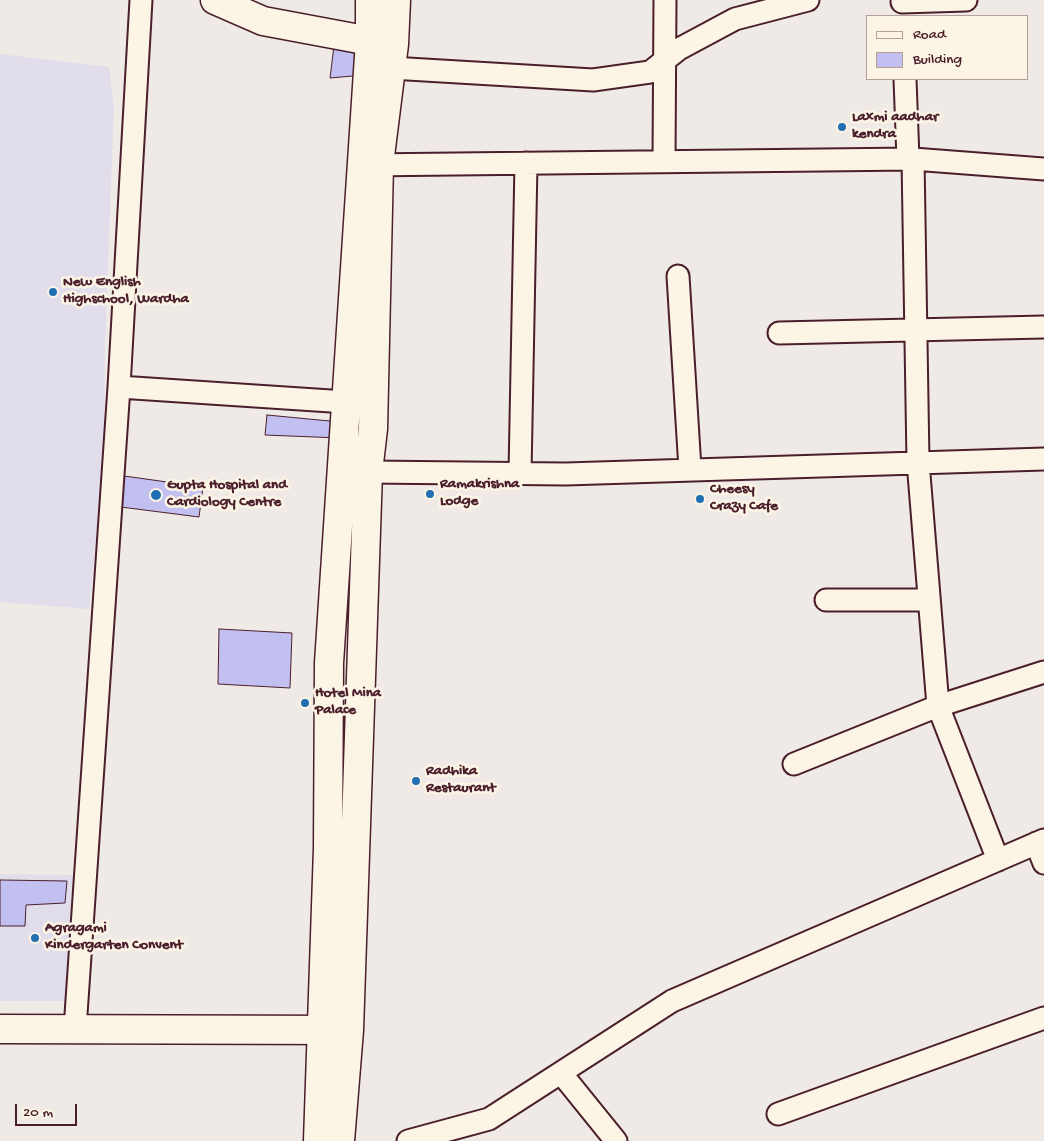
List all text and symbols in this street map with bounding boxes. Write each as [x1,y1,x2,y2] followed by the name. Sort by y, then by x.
[866,15,1029,80] legend
[913,26,946,44] text: Road
[913,51,962,69] text: Building
[852,109,938,144] place label: Laxmi aadhar kendra
[836,121,848,133] marker: Laxmi aadhar kendra
[63,274,189,309] place label: New English Highschool, Wardha
[47,286,59,298] marker: New English Highschool, Wardha
[440,476,519,511] place label: Ramakrishna Lodge
[167,477,287,512] place label: Gupta Hospital and Cardiology Centre
[710,481,778,516] place label: Cheesy Crazy Cafe
[149,488,163,502] marker: Gupta Hospital and Cardiology Centre
[424,488,436,500] marker: Ramakrishna Lodge
[694,493,706,505] marker: Cheesy Crazy Cafe
[315,685,381,720] place label: Hotel Mina Palace
[299,697,311,709] marker: Hotel Mina Palace
[426,763,495,798] place label: Radhika Restaurant
[410,775,422,787] marker: Radhika Restaurant
[45,920,183,955] place label: Agragami Kindergarten Convent
[29,932,41,944] marker: Agragami Kindergarten Convent
[18,1094,80,1126] scale bar
[23,1104,53,1122] text: 20 m

